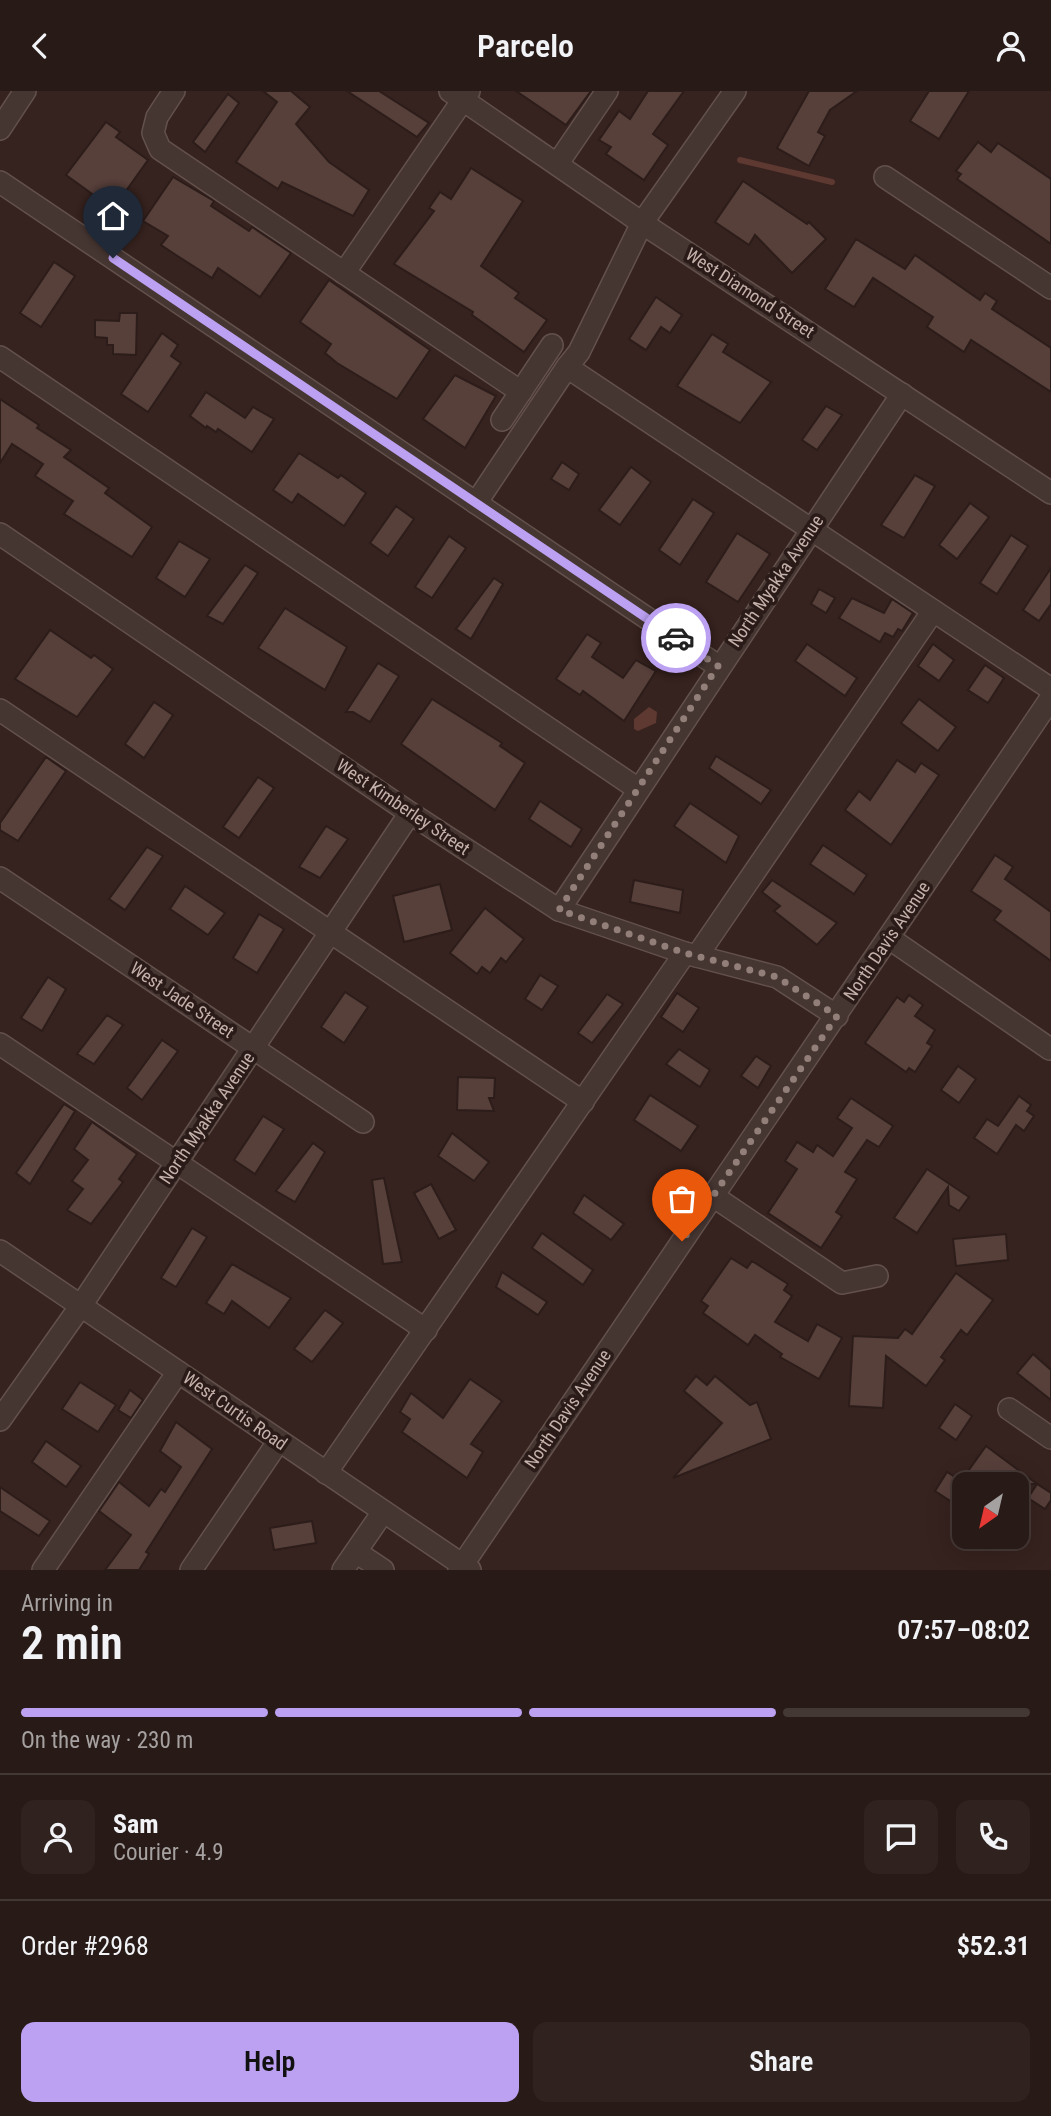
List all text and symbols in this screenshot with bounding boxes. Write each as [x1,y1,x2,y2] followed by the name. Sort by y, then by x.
[21,27,59,65] icon: back
[477,27,574,65] text: Parcelo
[992,27,1030,65] icon: person
[83,186,143,258] pin
[94,197,132,235] icon: home
[682,243,819,342] street label: West Diamond Street
[724,511,828,651] street label: North Myakka Avenue
[641,603,711,673] courier
[657,619,695,657] icon: car
[333,754,474,859] street label: West Kimberley Street
[839,877,934,1004] street label: North Davis Avenue
[126,957,238,1042] street label: West Jade Street
[155,1048,259,1188] street label: North Myakka Avenue
[652,1169,712,1241] pin
[663,1180,701,1218] icon: bag
[520,1345,615,1472] street label: North Davis Avenue
[179,1367,291,1454] street label: West Curtis Road
[952,1472,1029,1549] north arrow
[952,1472,1029,1549] map controls
[21,1590,113,1617] text: Arriving in
[897,1615,1030,1645] text: 07:57–08:02
[21,1616,123,1670] text: 2 min
[21,1727,193,1754] text: On the way · 230 m
[21,1800,95,1874] button: person
[864,1800,938,1874] button: chat
[956,1800,1030,1874] button: phone
[113,1809,159,1839] text: Sam
[113,1839,224,1866] text: Courier · 4.9
[21,1931,149,1961] text: Order #2968
[957,1931,1030,1961] text: $52.31
[21,2022,519,2102] button: Help
[533,2022,1030,2102] button: Share

